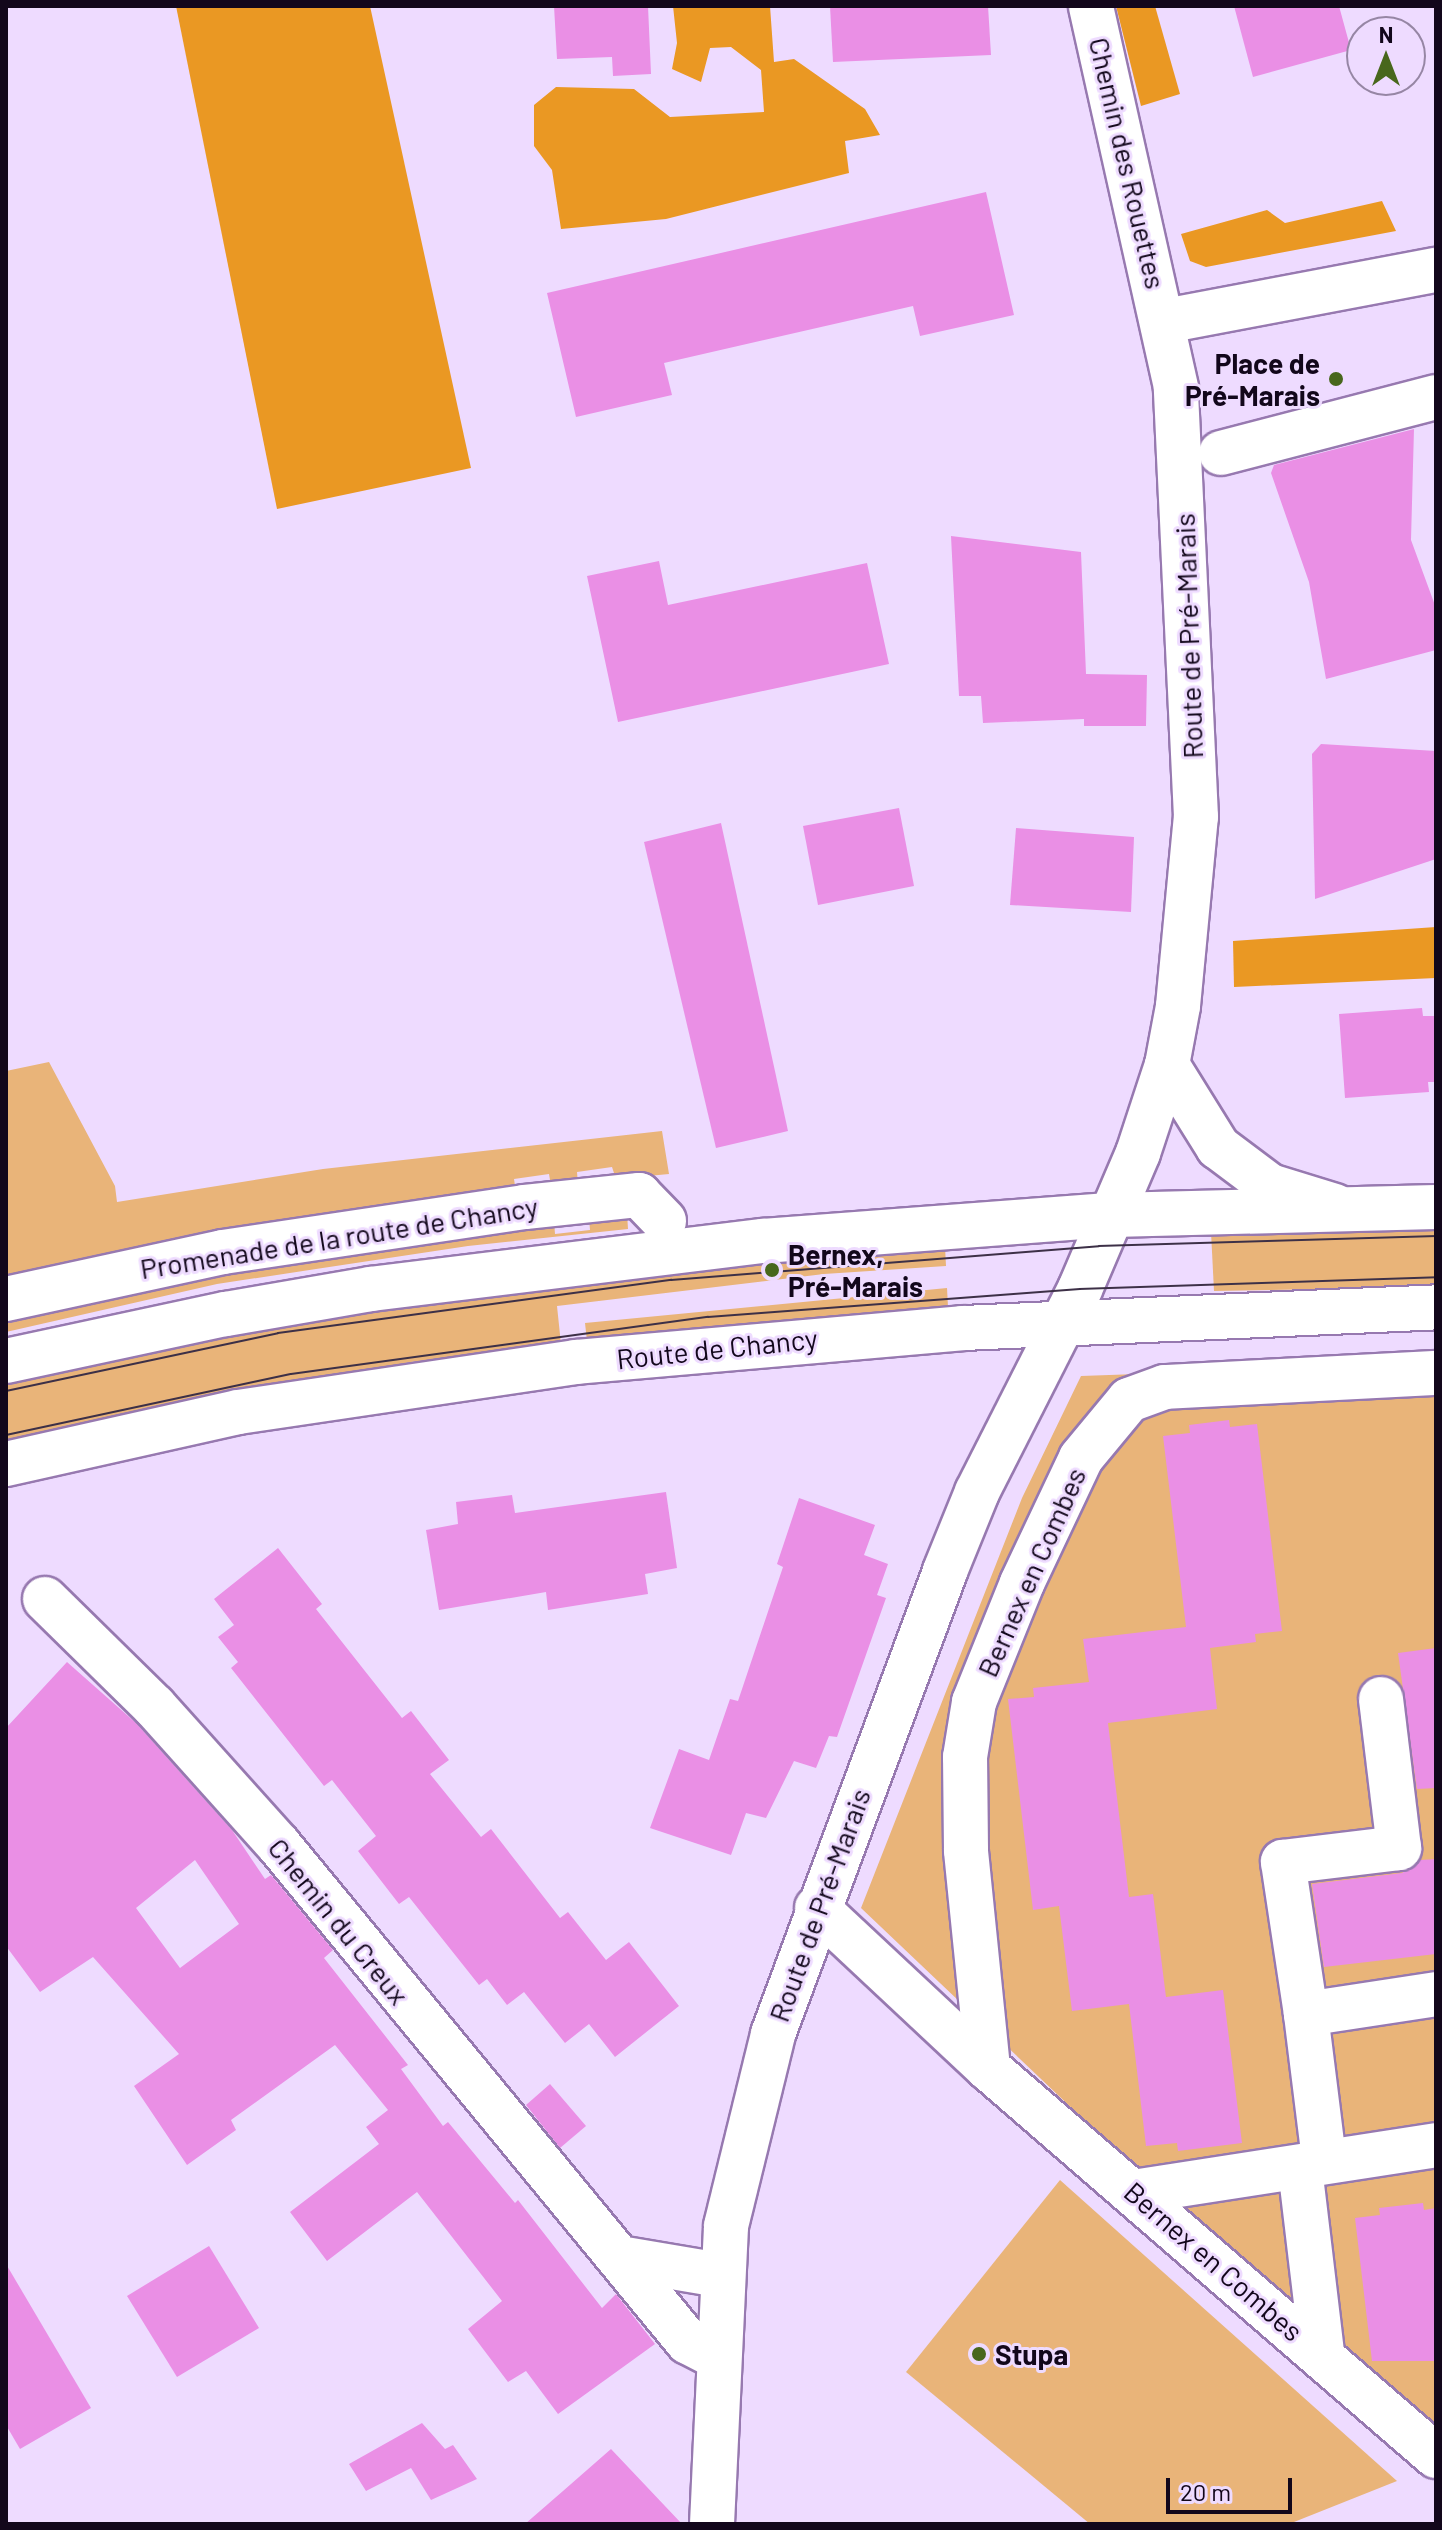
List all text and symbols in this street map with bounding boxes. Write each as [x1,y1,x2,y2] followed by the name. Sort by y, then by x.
[1346,16,1426,96] north arrow
[1379,21,1393,47] text: N
[1083,34,1173,292] street label: Chemin des Rouettes
[1185,346,1320,412] place label: Place de Pré-Marais
[1327,370,1345,388] marker: Place de Pré-Marais
[1167,513,1209,759] street label: Route de Pré-Marais
[138,1189,540,1285] street label: Promenade de la route de Chancy
[788,1237,923,1303] place label: Bernex, Pré-Marais
[763,1261,781,1279] marker: Bernex, Pré-Marais
[615,1321,819,1375] street label: Route de Chancy
[970,1462,1092,1682] street label: Bernex en Combes
[761,1784,877,2026] street label: Route de Pré-Marais
[262,1831,416,2011] street label: Chemin du Creux
[1118,2174,1310,2348] street label: Bernex en Combes
[995,2337,1068,2371] place label: Stupa
[970,2345,988,2363] marker: Stupa
[1170,2462,1296,2512] scale bar
[1180,2477,1231,2506] text: 20 m

